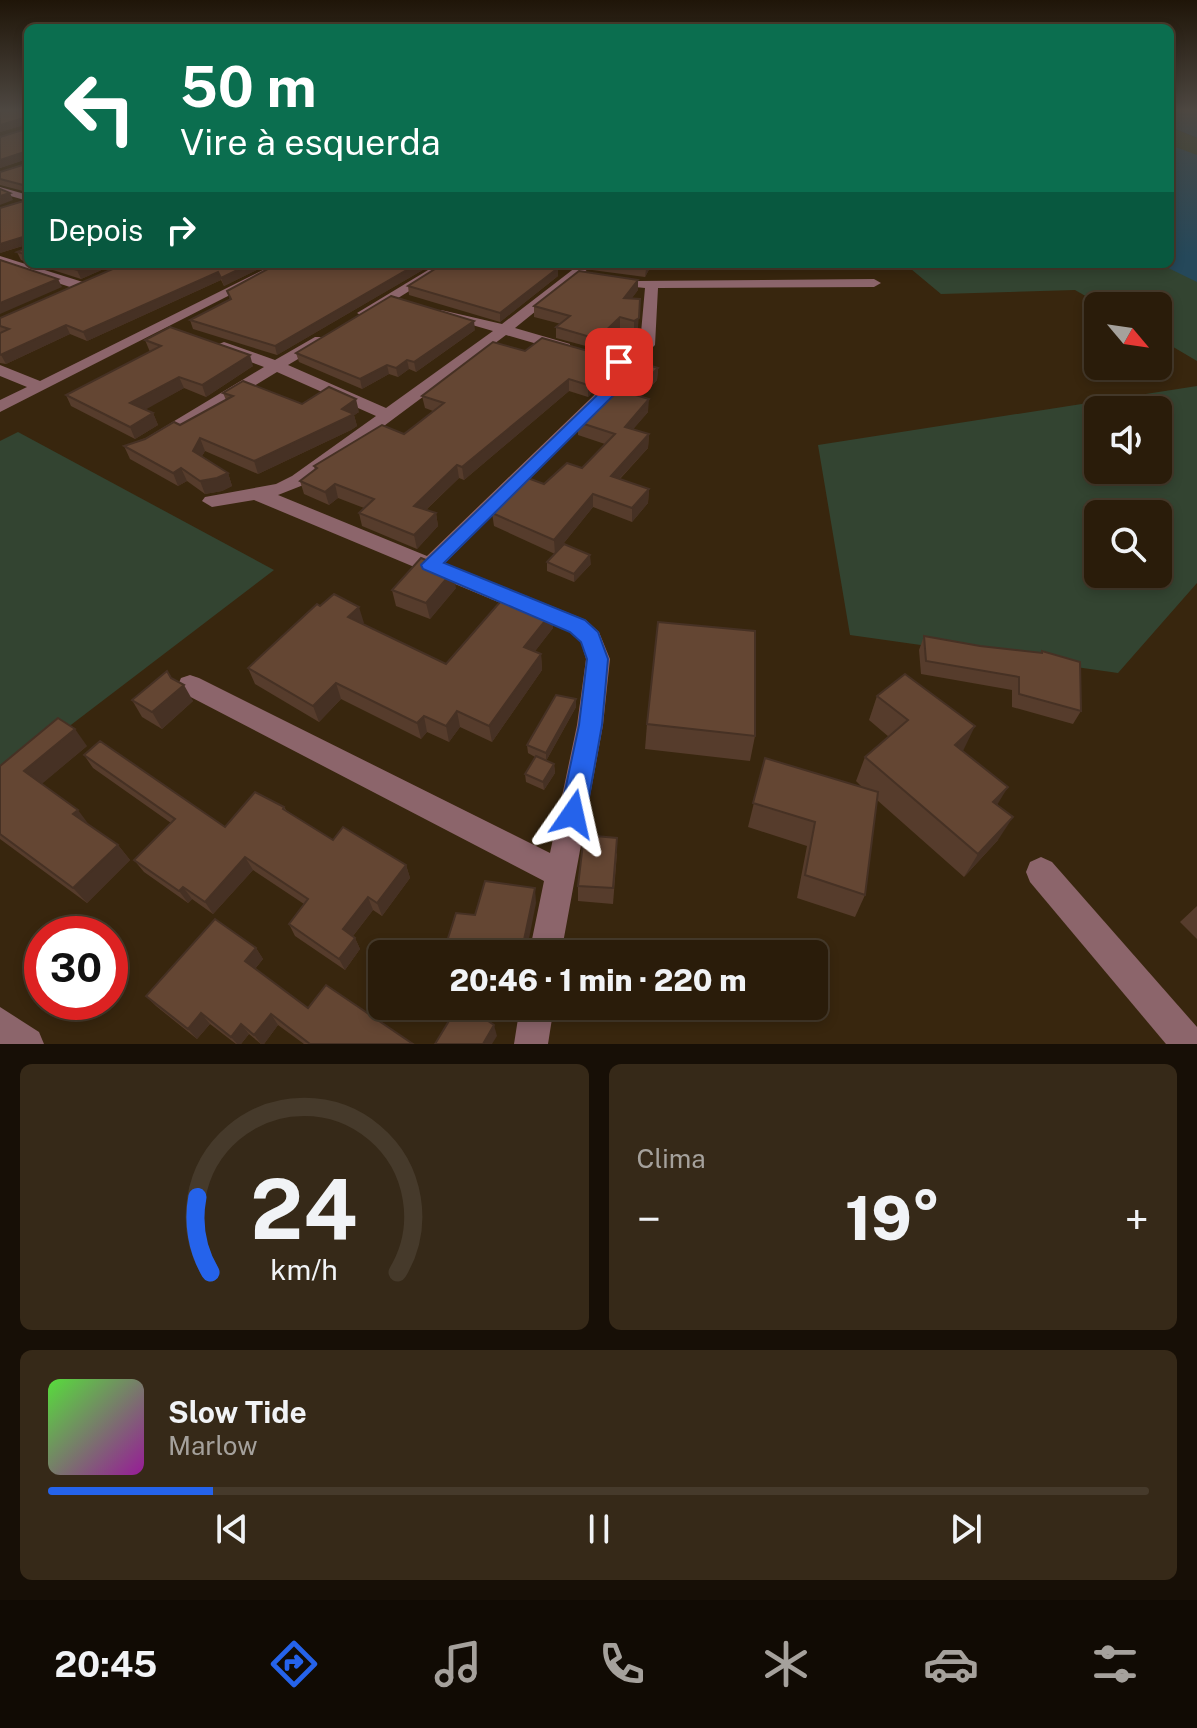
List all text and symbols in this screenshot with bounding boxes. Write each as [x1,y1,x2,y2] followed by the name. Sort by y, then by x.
[180,54,317,120] text: 50 m
[48,56,152,160] icon: left
[180,121,441,163] text: Vire à esquerda
[159,208,203,252] icon: right
[48,212,143,248] text: Depois
[1084,292,1172,380] north arrow
[1084,292,1172,588] map controls
[585,328,653,396] pin
[597,340,641,384] icon: arrive
[1084,396,1172,484] button: sound
[1084,500,1172,588] button: search
[531,772,615,856] position arrow
[24,916,128,1020] speed limit sign: 30
[450,962,746,998] text: 20:46 · 1 min · 220 m
[637,1143,706,1174] text: Clima
[251,1160,358,1258] text: 24
[845,1183,941,1254] text: 19°
[637,1193,661,1245] text: −
[1125,1193,1149,1245] text: +
[271,1253,338,1286] text: km/h
[168,1394,307,1430] text: Slow Tide
[168,1430,258,1461] text: Marlow
[210,1507,254,1551] icon: previous
[577,1507,621,1551] icon: pause
[944,1507,988,1551] icon: next
[266,1636,322,1692] icon: directions
[430,1636,486,1692] icon: music
[594,1636,650,1692] icon: phone
[758,1636,814,1692] icon: climate
[923,1636,979,1692] icon: car
[1087,1636,1143,1692] icon: filters
[54,1643,157,1685] text: 20:45

